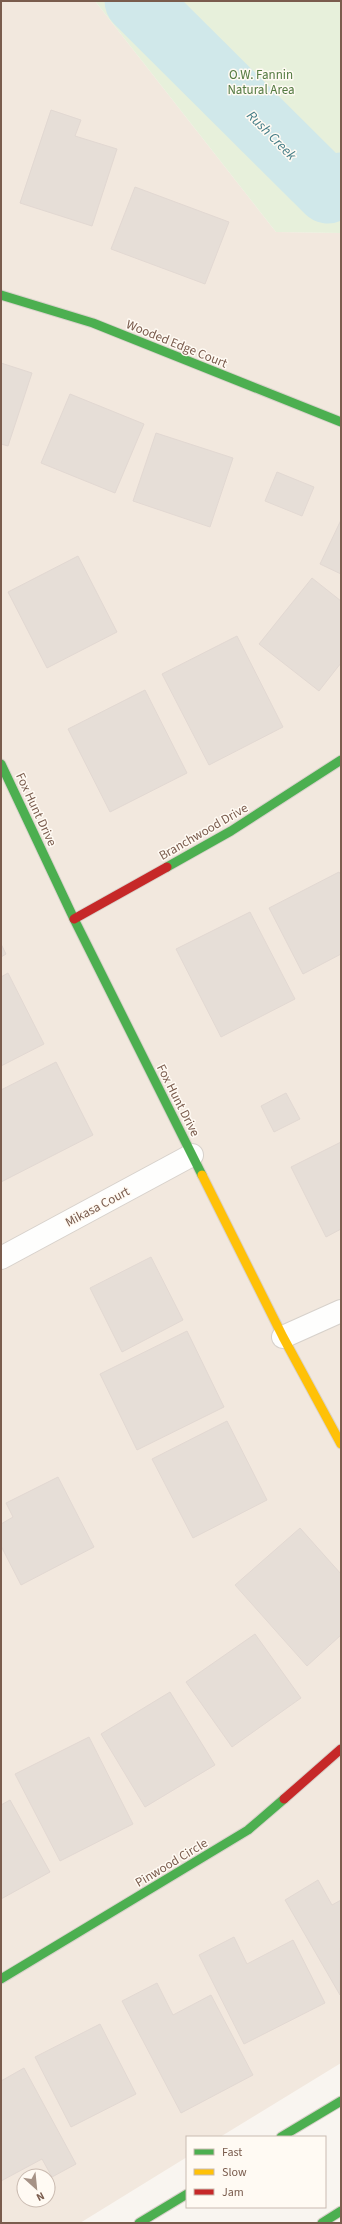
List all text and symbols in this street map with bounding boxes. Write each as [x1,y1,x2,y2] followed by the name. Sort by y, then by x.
[227,66,295,99] park label: O.W. Fannin Natural Area
[242,106,301,165] water label: Rush Creek
[123,315,230,373] street label: Wooded Edge Court
[11,770,61,849] street label: Fox Hunt Drive
[156,799,251,865] street label: Branchwood Drive
[152,1061,204,1140] street label: Fox Hunt Drive
[62,1182,133,1231] street label: Mikasa Court
[132,1834,211,1892] street label: Pinwood Circle
[186,2136,326,2208] legend
[222,2144,242,2161] text: Fast
[222,2164,247,2181] text: Slow
[16,2168,56,2208] north arrow
[222,2184,244,2201] text: Jam
[34,2188,47,2205] text: N

